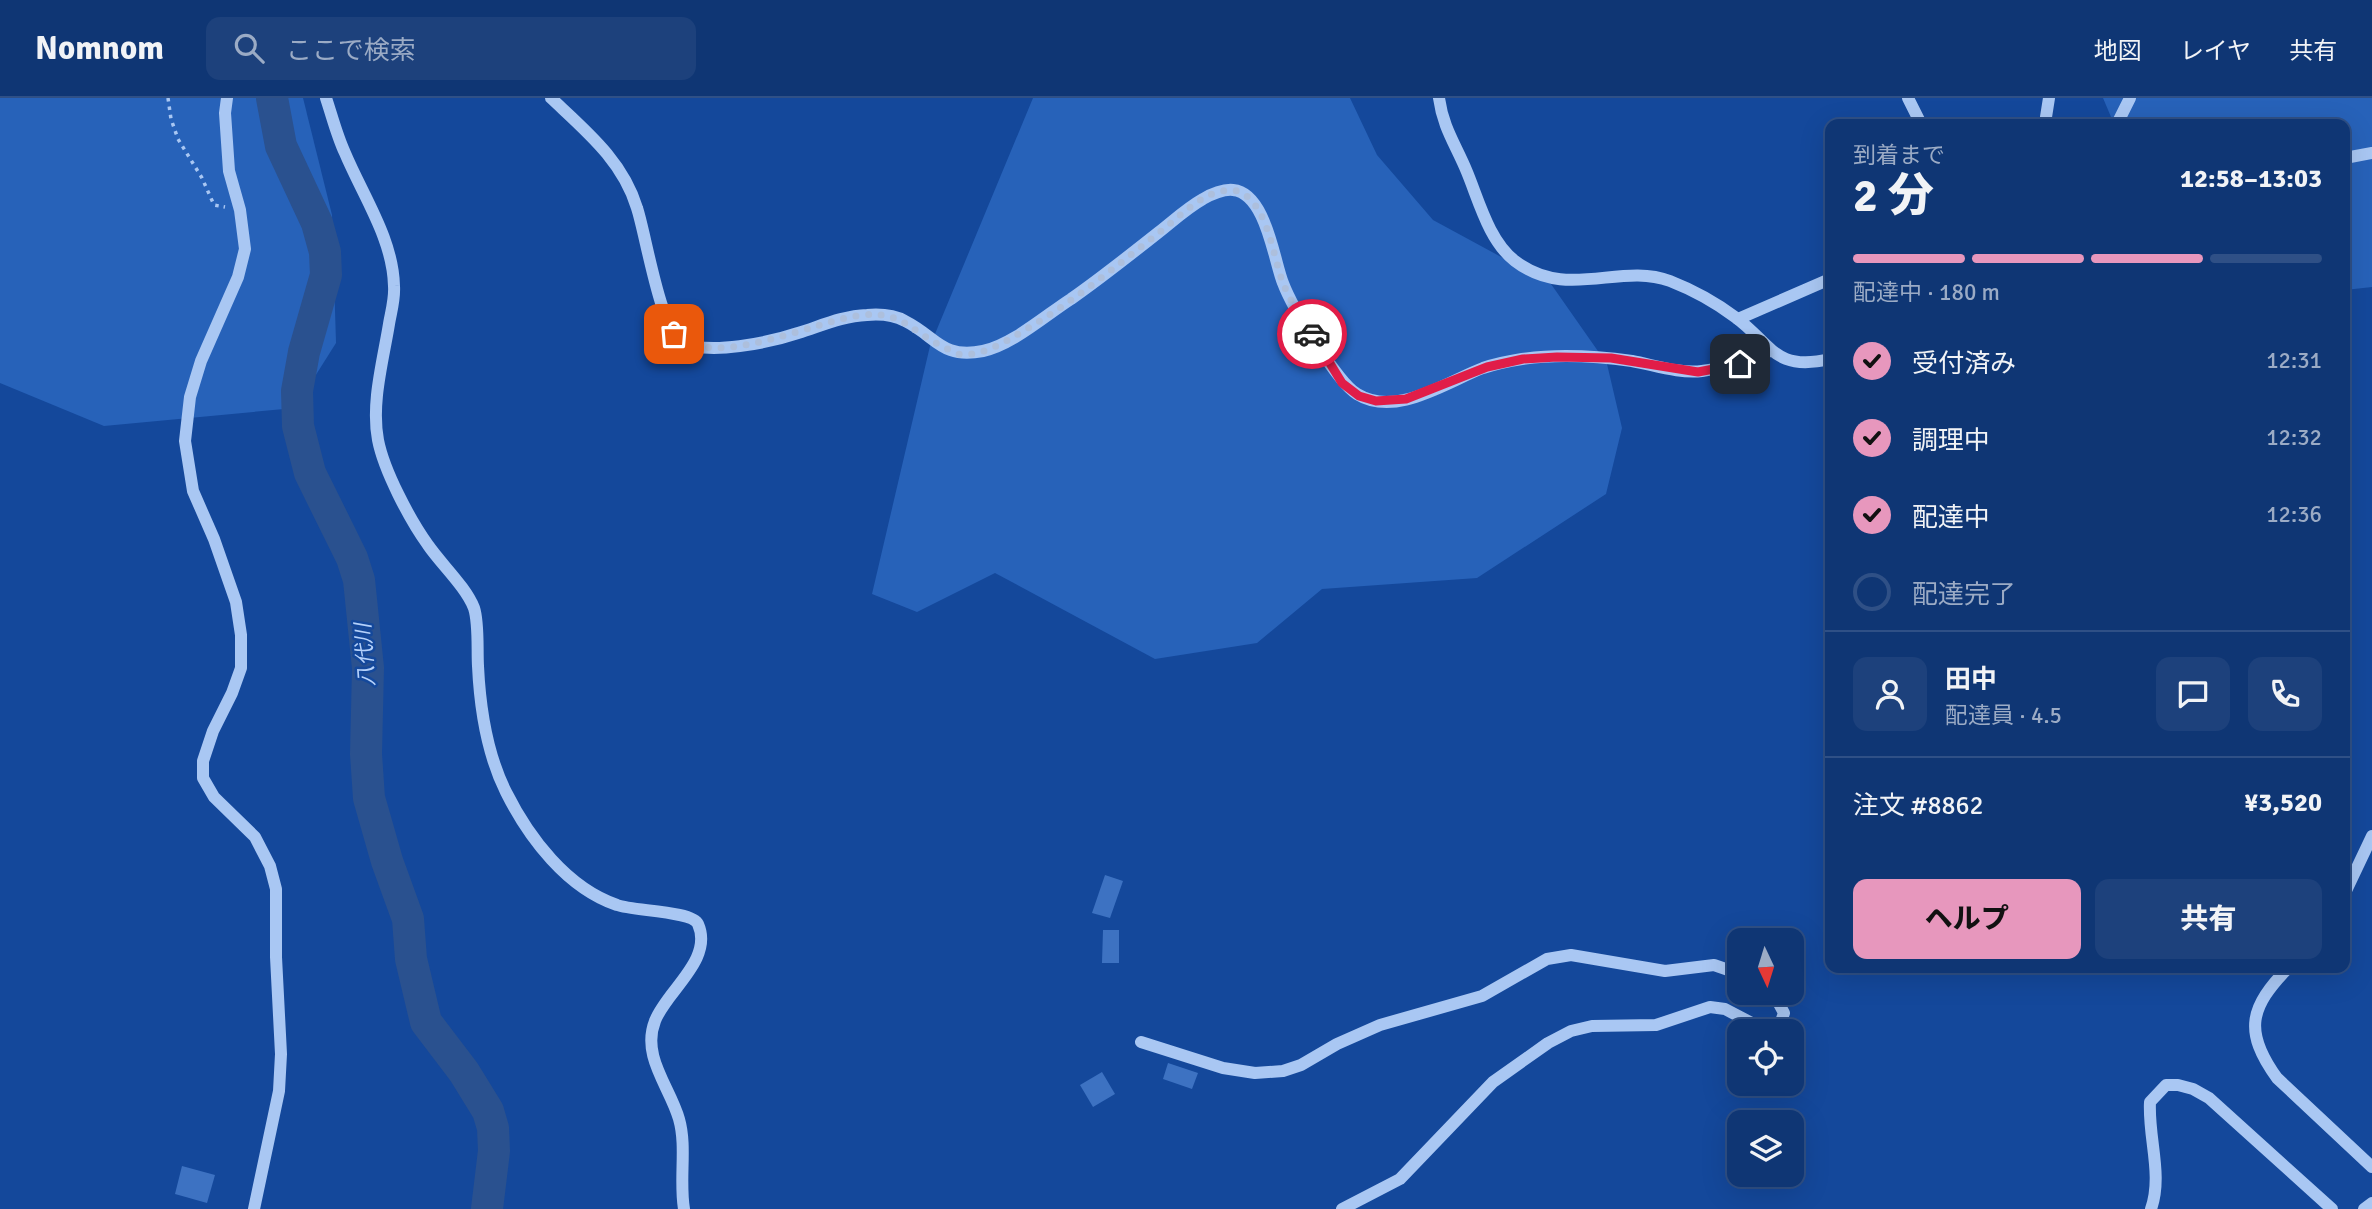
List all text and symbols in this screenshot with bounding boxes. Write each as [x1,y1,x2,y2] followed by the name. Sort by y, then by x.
[206,17,696,80] search box
[35,28,164,69] text: Nomnom
[230,29,268,67] icon: search
[286,35,416,67] text: ここで検索
[2094,36,2142,66] text: 地図
[2180,36,2251,66] text: レイヤ
[2289,36,2337,66] text: 共有
[1853,141,1945,170] text: 到着まで
[2180,163,2322,195] text: 12:58–13:03
[1853,168,1934,224] text: 2 分
[1853,278,2000,307] text: 配達中 · 180 m
[1277,299,1347,369] courier
[644,304,704,364] pin
[655,315,693,353] icon: bag
[1293,315,1331,353] icon: car
[1710,334,1770,394] pin
[1853,342,1891,380] icon: check
[1721,345,1759,383] icon: home
[2266,346,2322,375] text: 12:31
[1912,348,2016,380] text: 受付済み
[1853,419,1891,457] icon: check
[2266,423,2322,452] text: 12:32
[1912,425,1990,457] text: 調理中
[1853,496,1891,534] icon: check
[2266,500,2322,529] text: 12:36
[1912,502,1990,534] text: 配達中
[1912,579,2016,611] text: 配達完了
[350,621,380,687] water label: 八代川
[1853,657,1927,731] button: person
[2156,657,2230,731] button: chat
[2248,657,2322,731] button: phone
[1945,664,1997,696] text: 田中
[1945,701,2062,730] text: 配達員 · 4.5
[2244,787,2322,819] text: ¥3,520
[1853,790,1984,822] text: 注文 #8862
[1853,879,2081,959] button: ヘルプ
[2095,879,2322,959] button: 共有
[1727,928,1804,1004] north arrow
[1727,928,1804,1187] map controls
[1727,1019,1804,1096] button: locate
[1727,1110,1804,1187] button: layers

